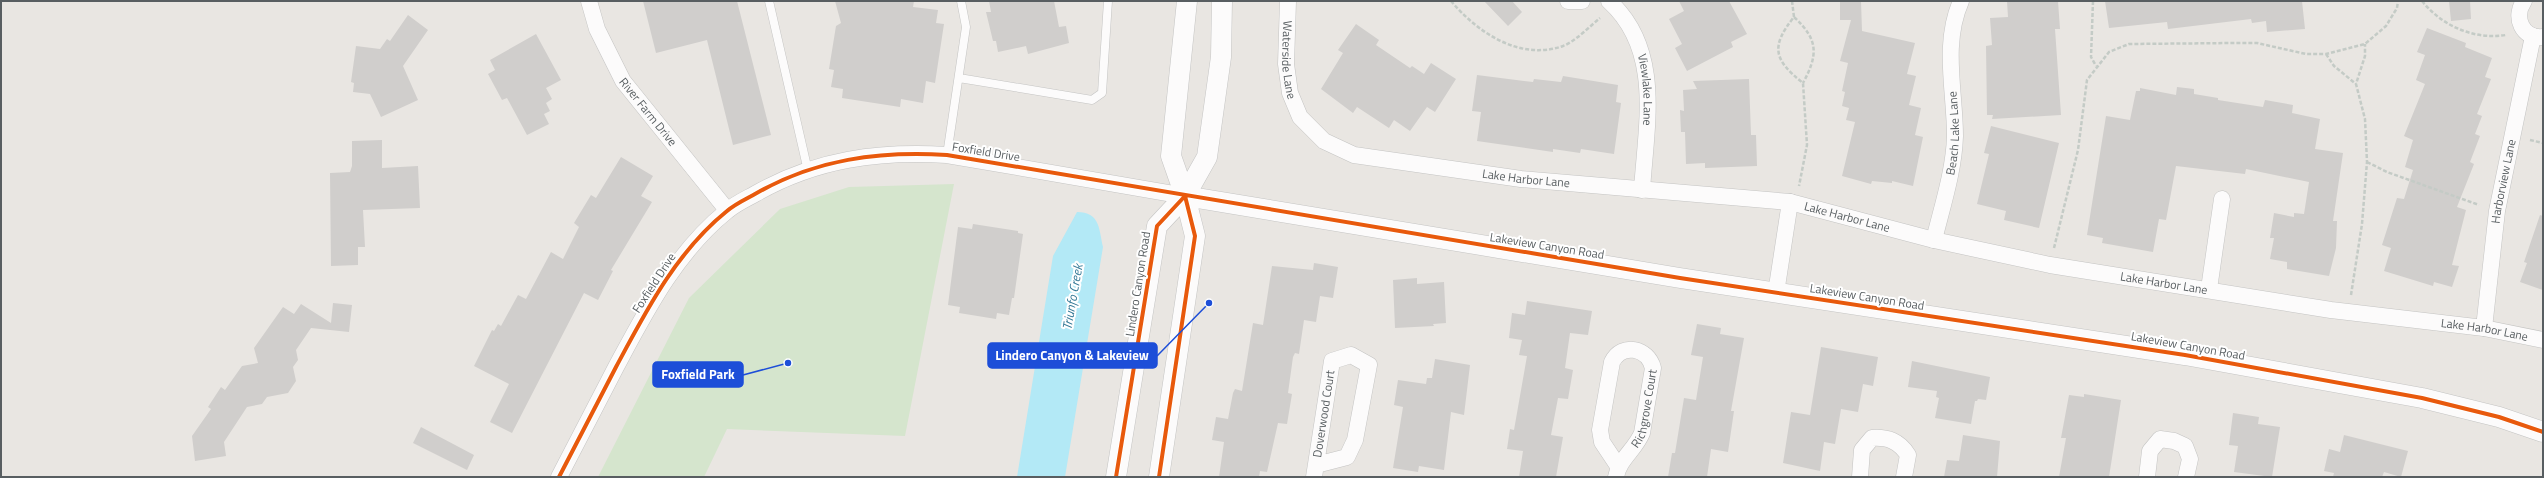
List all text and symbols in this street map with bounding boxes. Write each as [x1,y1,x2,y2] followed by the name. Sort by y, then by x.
[1277,20,1302,102] street label: Waterside Lane
[1633,51,1658,126] street label: Viewlake Lane
[615,73,682,150] street label: River Farm Drive
[1940,91,1964,177] street label: Beach Lake Lane
[951,137,1021,166] street label: Foxfield Drive
[2486,137,2521,224] street label: Harborview Lane
[1481,164,1571,192] street label: Lake Harbor Lane
[1802,196,1892,237] street label: Lake Harbor Lane
[1489,227,1606,264] street label: Lakeview Canyon Road
[1120,230,1155,338] street label: Lindero Canyon Road
[627,249,680,317] street label: Foxfield Drive
[1056,260,1088,331] water label: Triunfo Creek
[2119,266,2209,299] street label: Lake Harbor Lane
[1809,278,1926,315] street label: Lakeview Canyon Road
[2440,313,2530,346] street label: Lake Harbor Lane
[2130,326,2247,365] street label: Lakeview Canyon Road
[988,343,1157,368] callout: Lindero Canyon & Lakeview
[995,345,1149,365] text: Lindero Canyon & Lakeview
[653,362,743,387] callout: Foxfield Park
[661,364,735,384] text: Foxfield Park
[1626,367,1662,452] street label: Richgrove Court
[1307,368,1340,459] street label: Doverwood Court

